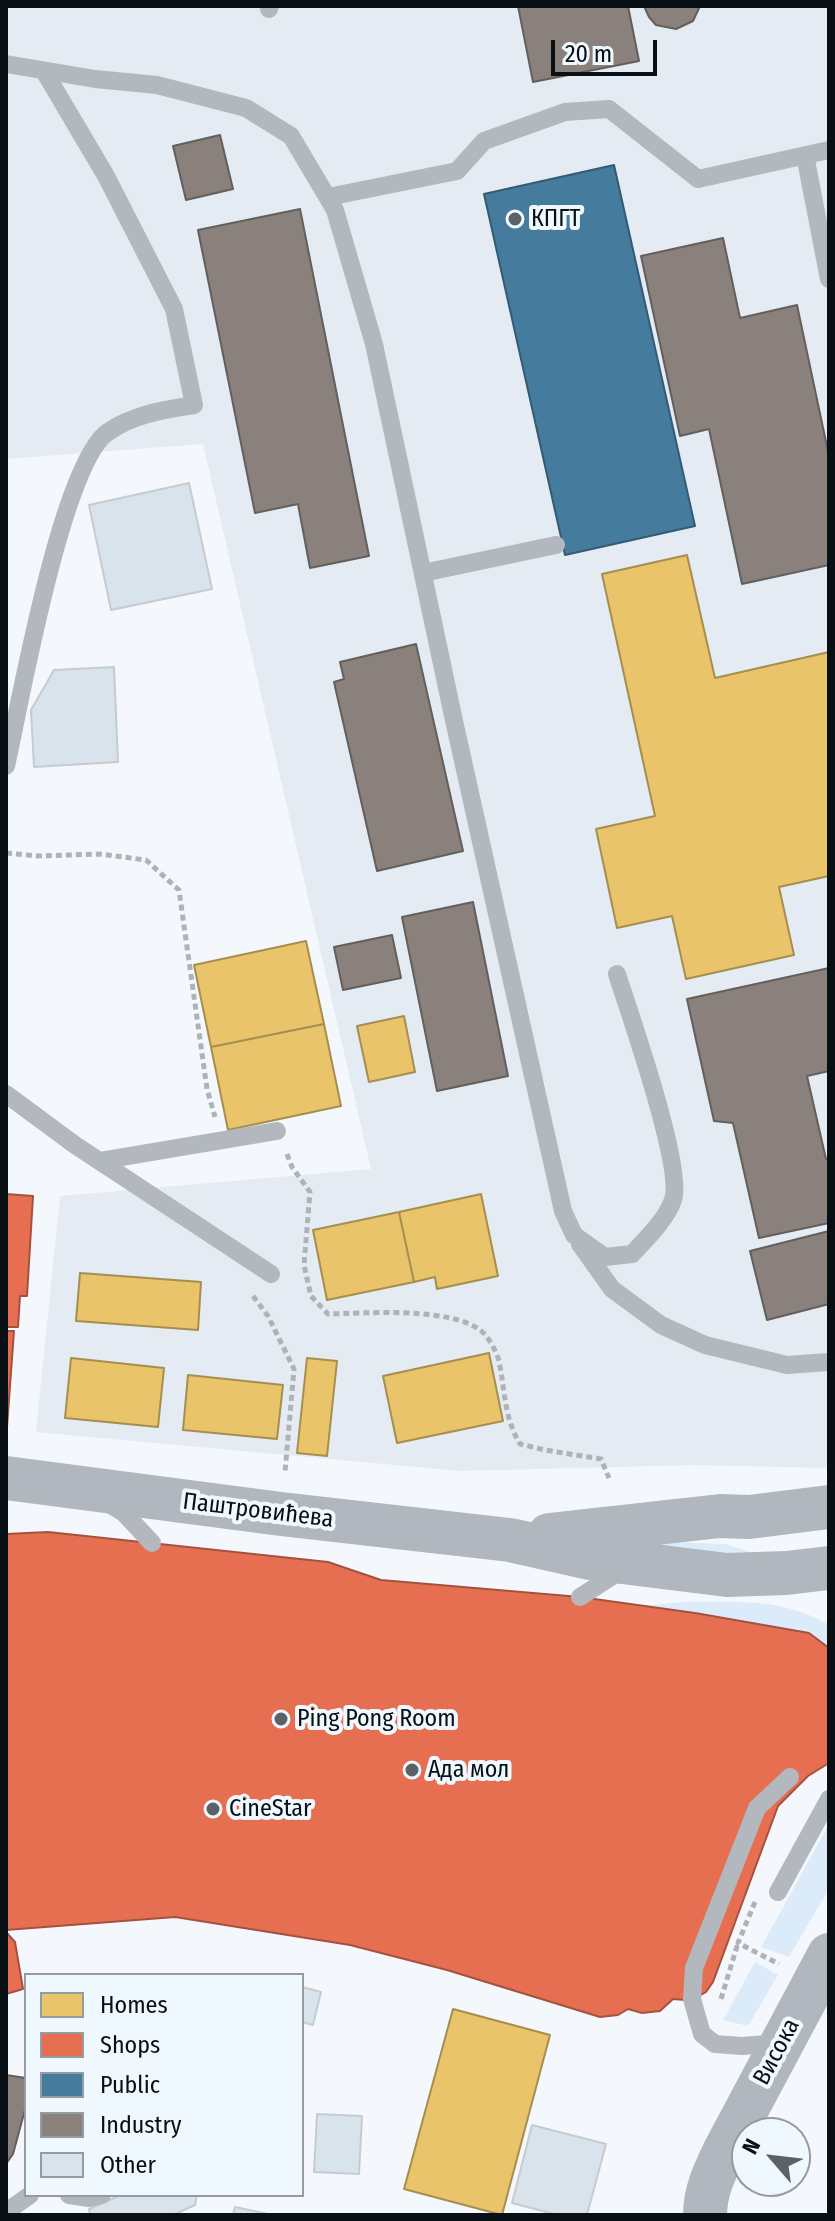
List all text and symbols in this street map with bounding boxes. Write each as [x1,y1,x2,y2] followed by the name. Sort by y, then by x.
[555,24,661,74] scale bar
[565,40,612,68] text: 20 m
[531,205,580,233] place label: КПГТ
[506,210,524,228] marker: КПГТ
[181,1487,335,1535] street label: Паштровићева
[297,1705,456,1733] place label: Ping Pong Room
[272,1710,290,1728] marker: Ping Pong Room
[428,1756,509,1784] place label: Ада мол
[403,1761,421,1779] marker: Ада мол
[229,1795,311,1823] place label: CineStar
[204,1800,222,1818] marker: CineStar
[24,1973,304,2197] legend
[100,1991,168,2019] text: Homes
[748,2014,806,2090] street label: Висока
[100,2031,160,2059] text: Shops
[100,2071,160,2099] text: Public
[100,2111,182,2139] text: Industry
[731,2117,811,2197] north arrow
[736,2134,766,2159] text: N
[100,2151,156,2179] text: Other

